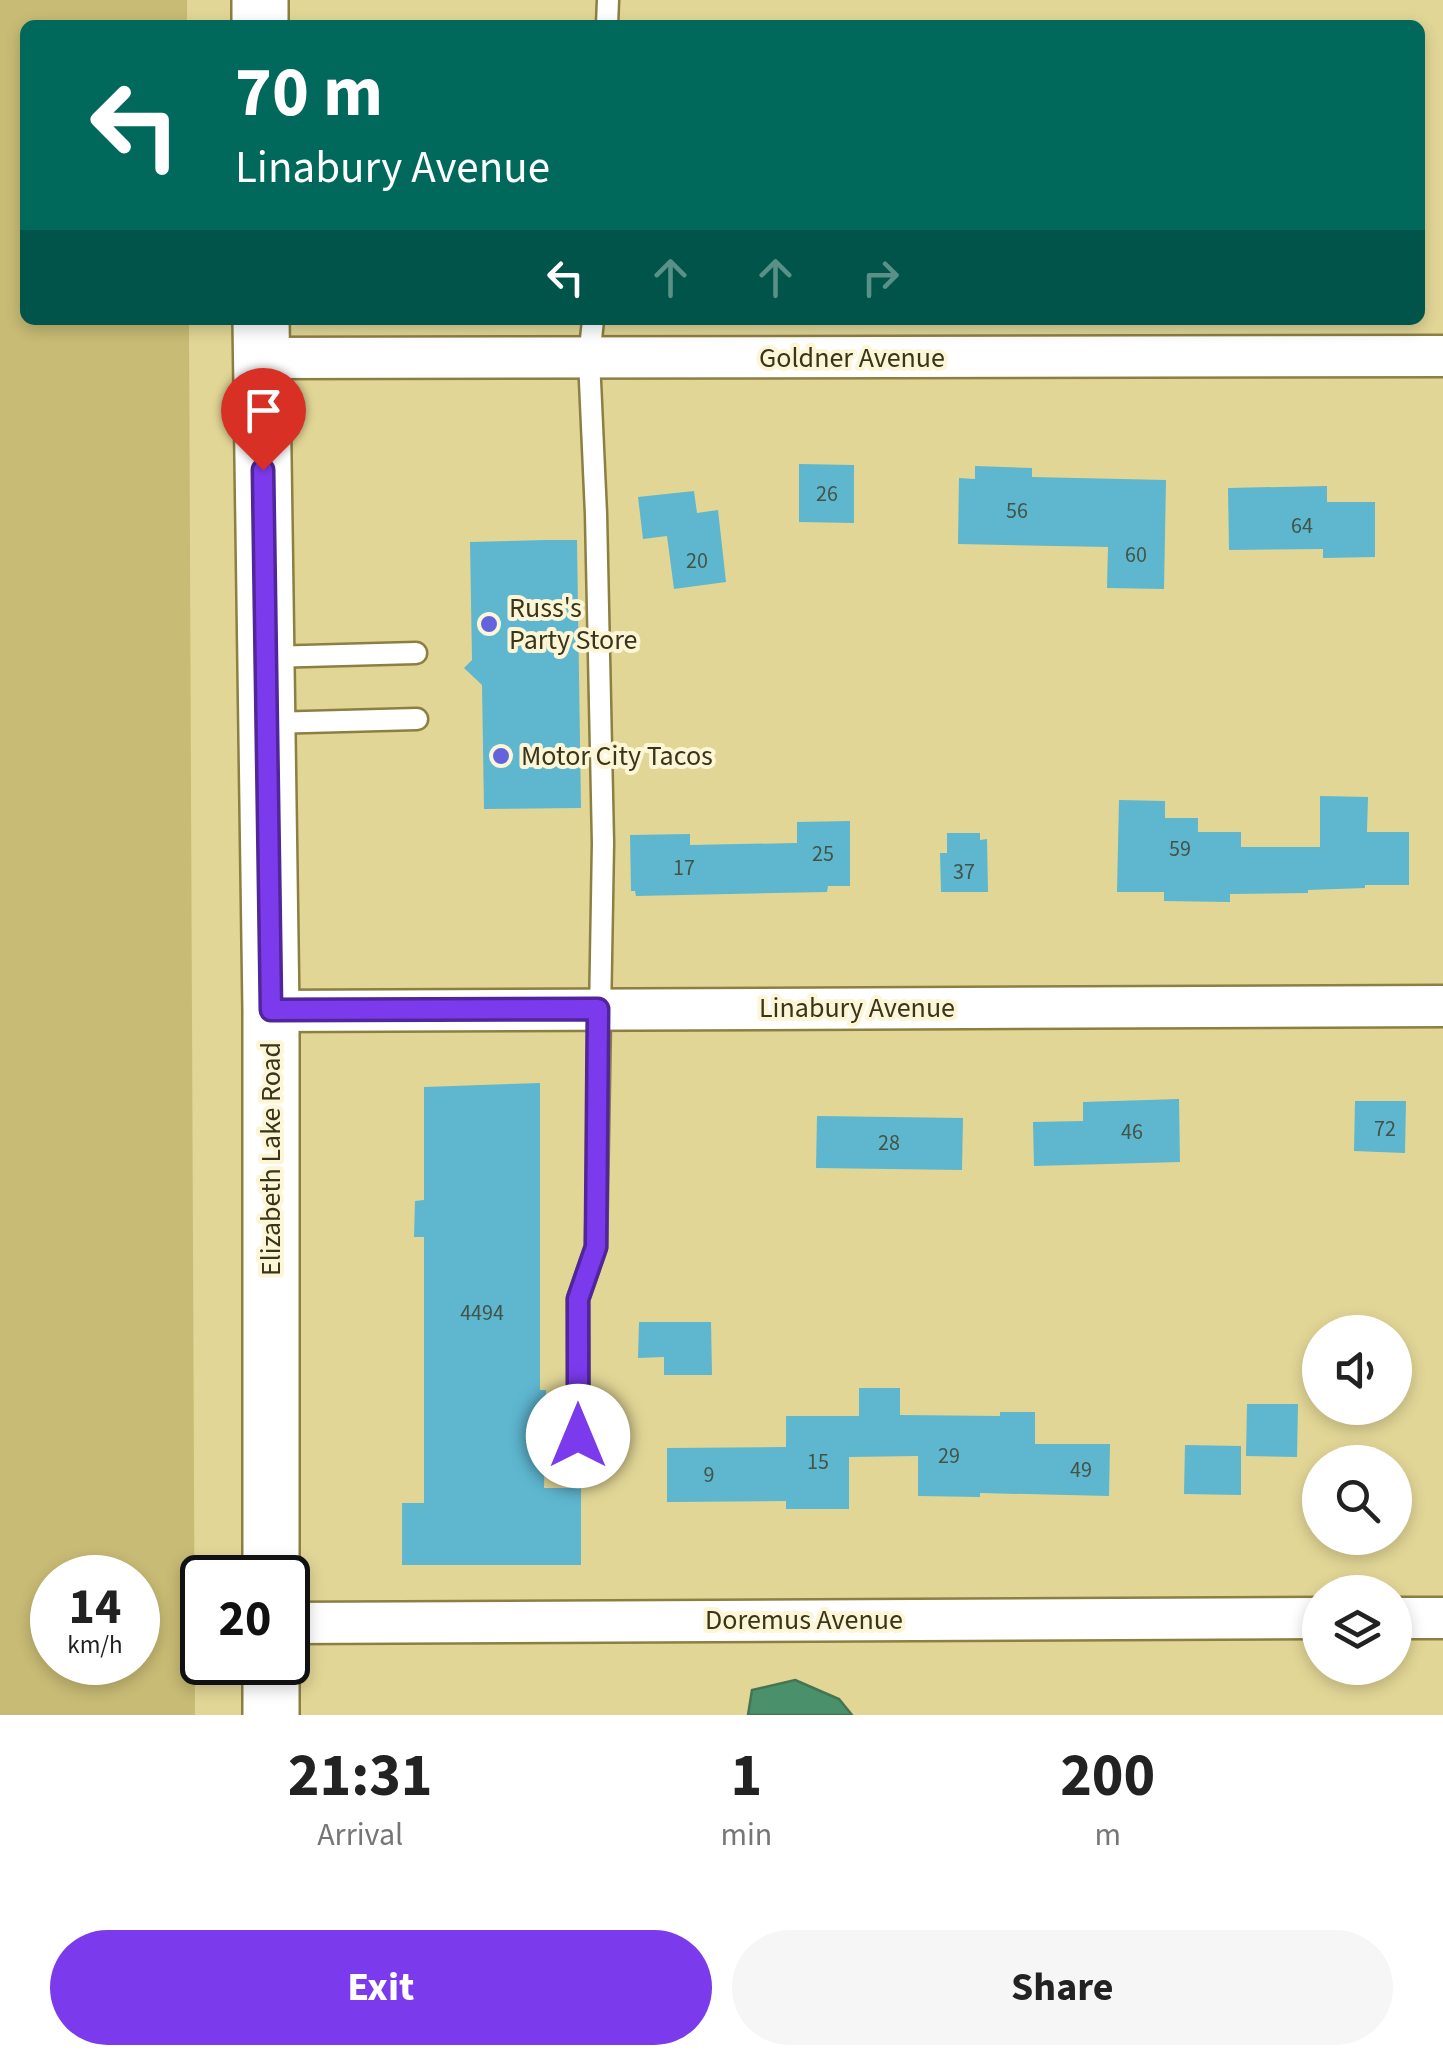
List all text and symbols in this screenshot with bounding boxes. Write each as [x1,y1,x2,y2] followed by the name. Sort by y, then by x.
[235,43,383,143] text: 70 m
[70,60,200,190] icon: left
[235,136,550,200] text: Linabury Avenue
[538,250,593,305] icon: left
[643,250,698,305] icon: ahead
[748,250,803,305] icon: ahead
[853,250,908,305] icon: right
[759,338,945,378] street label: Goldner Avenue
[221,368,306,471] pin
[236,383,291,438] icon: arrive
[816,478,838,510] house number: 26
[1006,495,1028,527] house number: 56
[1291,510,1313,542] house number: 64
[1125,539,1147,571] house number: 60
[686,545,708,577] house number: 20
[509,588,638,660] place label: Russ's Party Store
[478,613,500,635] marker: Russ's Party Store
[521,736,713,776] place label: Motor City Tacos
[490,745,512,767] marker: Motor City Tacos
[1169,833,1191,865] house number: 59
[812,838,834,870] house number: 25
[673,852,695,884] house number: 17
[953,856,975,888] house number: 37
[759,988,955,1028] street label: Linabury Avenue
[251,1042,291,1276] street label: Elizabeth Lake Road
[1374,1113,1396,1145] house number: 72
[1121,1116,1143,1148] house number: 46
[878,1127,900,1159] house number: 28
[460,1297,504,1329] house number: 4494
[1302,1315,1412,1685] map controls
[1302,1315,1412,1425] button: sound
[526,1384,630,1488] position arrow
[938,1440,960,1472] house number: 29
[1302,1445,1412,1555] button: search
[807,1446,829,1478] house number: 15
[1070,1454,1092,1486] house number: 49
[704,1459,714,1491] house number: 9
[180,1555,310,1685] speed limit sign: 20
[69,1572,121,1643] text: 14
[1302,1575,1412,1685] button: layers
[705,1600,903,1640] street label: Doremus Avenue
[67,1627,123,1663] text: km/h
[288,1734,433,1819] text: 21:31
[731,1734,762,1819] text: 1
[1060,1734,1155,1819] text: 200
[317,1812,403,1858] text: Arrival
[720,1812,772,1858] text: min
[1094,1812,1121,1858] text: m
[50,1930,712,2045] button: Exit
[732,1930,1393,2045] button: Share

